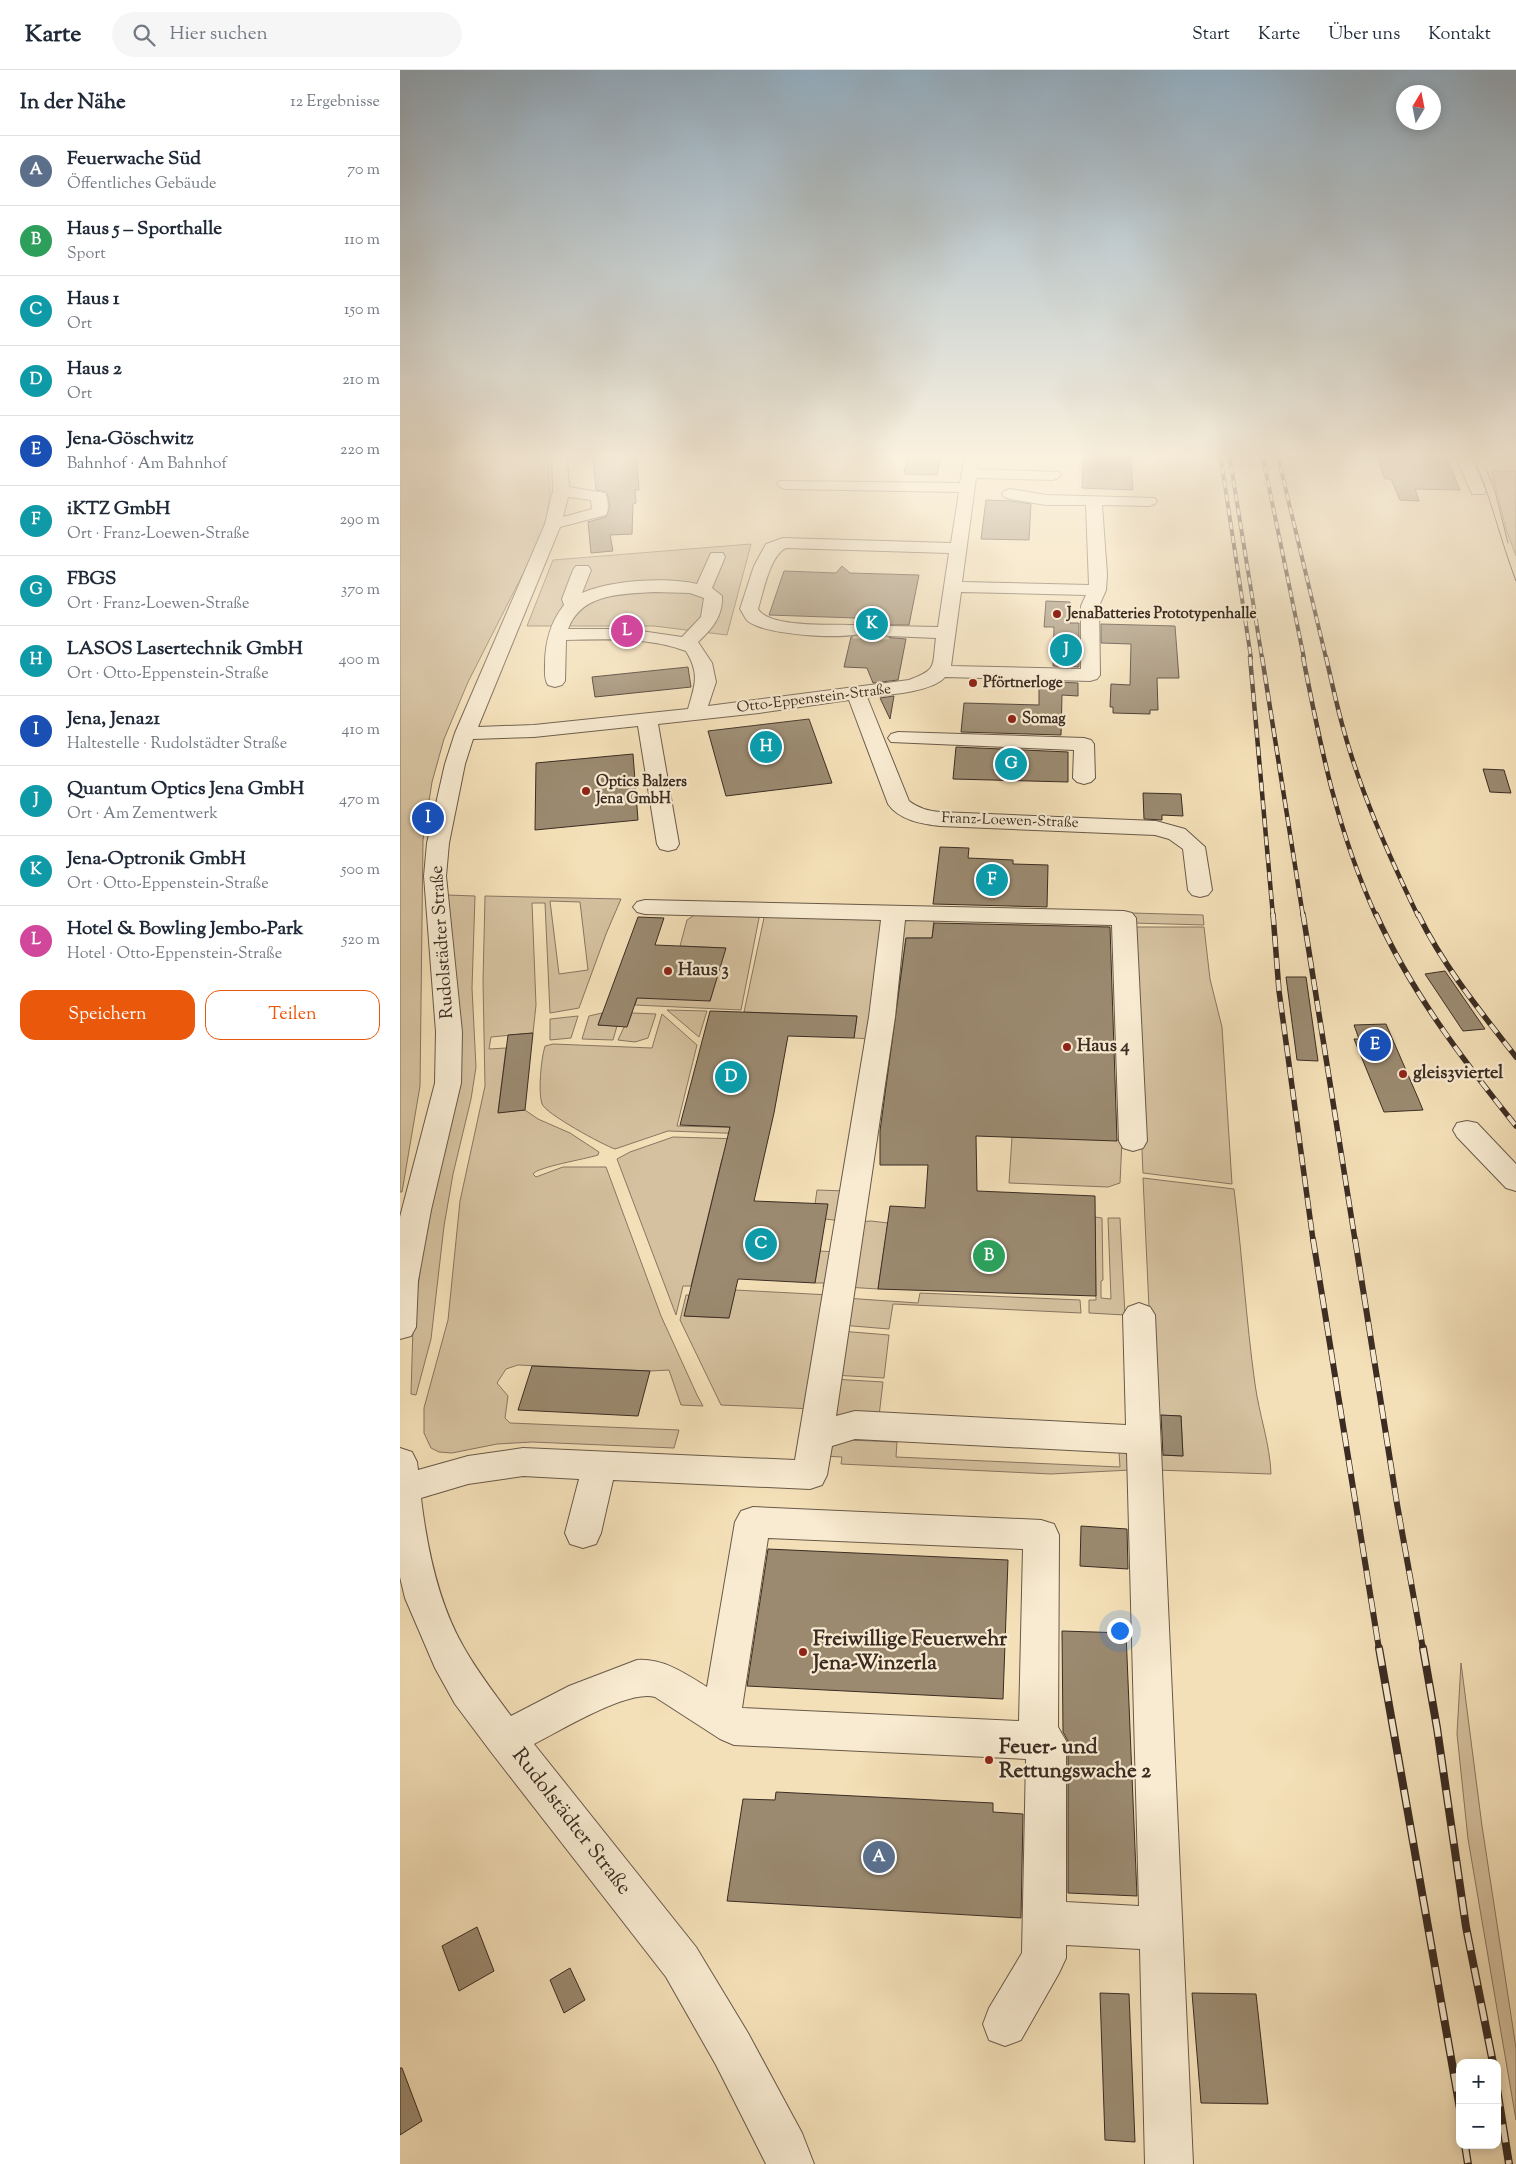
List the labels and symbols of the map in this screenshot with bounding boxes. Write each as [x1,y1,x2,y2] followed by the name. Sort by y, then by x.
[1396,85,1441,130] north arrow
[1066,604,1256,625] place label: JenaBatteries Prototypenhalle
[856,605,888,643] pin: K
[1051,608,1063,620] marker: JenaBatteries Prototypenhalle
[611,612,643,650] pin: L
[1050,631,1082,669] pin: J
[983,673,1063,694] place label: Pförtnerloge
[967,677,979,689] marker: Pförtnerloge
[736,679,892,719] street label: Otto-Eppenstein-Straße
[1022,709,1066,730] place label: Somag
[1006,713,1018,725] marker: Somag
[750,728,782,766] pin: H
[995,745,1027,783] pin: G
[595,772,687,810] place label: Optics Balzers Jena GmbH
[580,785,592,797] marker: Optics Balzers Jena GmbH
[412,799,444,837] pin: I
[941,808,1079,834] street label: Franz-Loewen-Straße
[976,861,1008,899] pin: F
[425,864,461,1020] street label: Rudolstädter Straße
[678,958,729,984] place label: Haus 3
[662,965,674,977] marker: Haus 3
[1359,1026,1391,1064] pin: E
[1077,1034,1130,1060] place label: Haus 4
[1061,1041,1073,1053] marker: Haus 4
[715,1058,747,1096] pin: D
[1413,1061,1504,1087] place label: gleis3viertel
[1397,1068,1409,1080] marker: gleis3viertel
[745,1225,777,1263] pin: C
[973,1237,1005,1275] pin: B
[1107,1618,1133,1644] your location
[811,1625,1007,1679] place label: Freiwillige Feuerwehr Jena-Winzerla
[797,1646,809,1658] marker: Freiwillige Feuerwehr Jena-Winzerla
[999,1733,1151,1787] place label: Feuer- und Rettungswache 2
[504,1742,638,1902] street label: Rudolstädter Straße
[983,1754,995,1766] marker: Feuer- und Rettungswache 2
[863,1838,895,1876] pin: A

